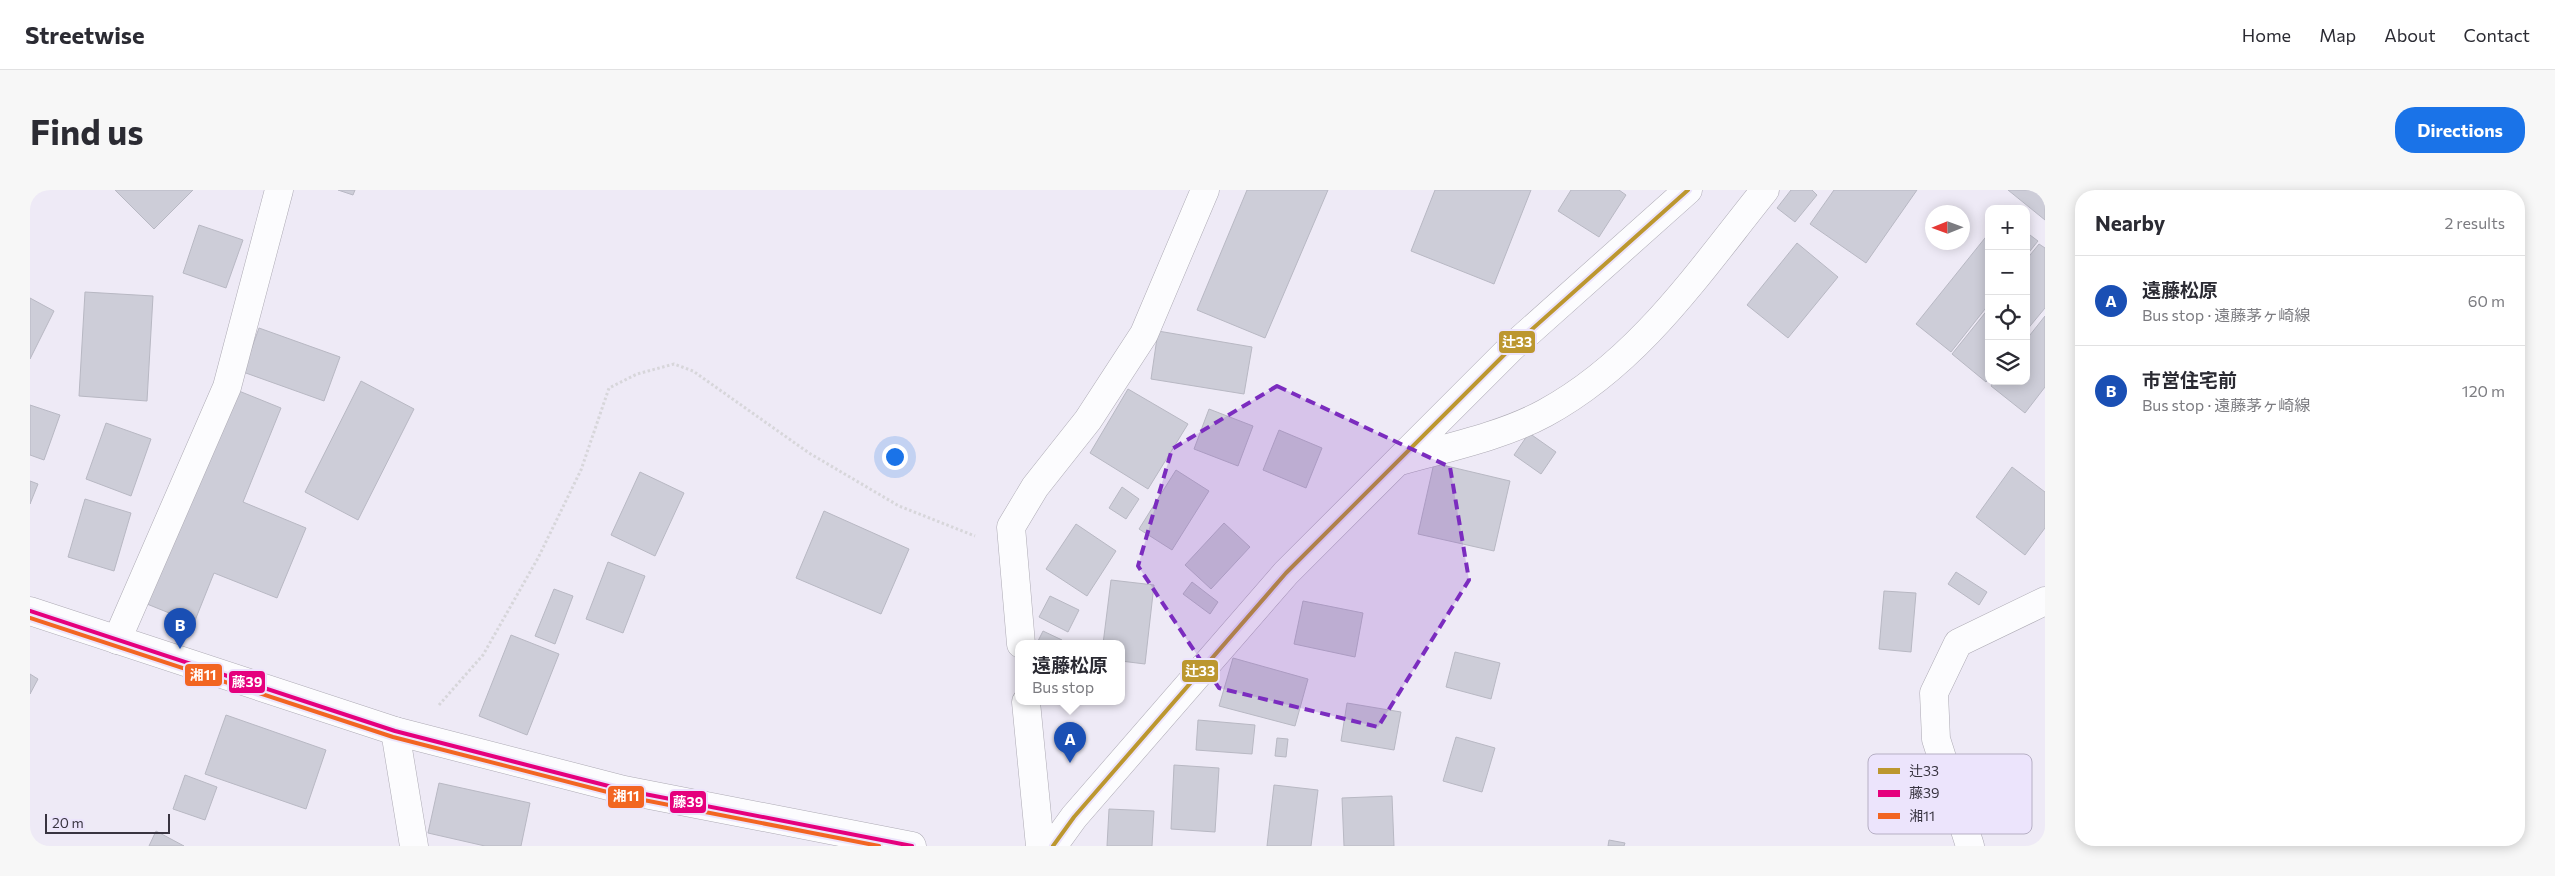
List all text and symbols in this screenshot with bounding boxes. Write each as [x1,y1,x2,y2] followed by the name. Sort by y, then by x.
[25,20,145,49] text: Streetwise
[2242,24,2291,46] text: Home
[2319,24,2356,46] text: Map
[2384,24,2436,46] text: About
[2464,24,2530,46] text: Contact
[2395,107,2525,153] button: Directions
[30,109,144,152] text: Find us
[1925,205,1970,250] north arrow
[1985,205,2030,385] map controls
[1985,205,2030,250] button: +
[2095,210,2165,235] text: Nearby
[2444,213,2505,232] text: 2 results
[1985,250,2030,295] button: −
[2142,278,2218,301] text: 遠藤松原
[2105,291,2117,310] text: A
[2468,291,2505,310] text: 60 m
[1985,295,2030,340] button: locate
[2142,305,2310,324] text: Bus stop · 遠藤茅ヶ崎線
[1498,330,1536,354] line badge: 辻33
[1502,333,1532,350] text: 辻33
[1985,340,2030,385] button: layers
[2142,368,2237,391] text: 市営住宅前
[2106,381,2116,400] text: B
[2462,381,2505,400] text: 120 m
[2142,395,2310,414] text: Bus stop · 遠藤茅ヶ崎線
[882,444,908,470] your location
[164,608,196,649] pin: B
[1015,640,1125,705] popup
[1032,653,1108,676] text: 遠藤松原
[1181,659,1219,683] line badge: 辻33
[1185,662,1215,679] text: 辻33
[184,663,223,687] line badge: 湘11
[190,666,216,683] text: 湘11
[228,670,266,694] line badge: 藤39
[232,673,263,690] text: 藤39
[1032,677,1094,696] text: Bus stop
[1054,722,1086,763] pin: A
[1868,754,2032,834] legend
[1909,762,1939,779] text: 辻33
[1909,784,1940,801] text: 藤39
[607,785,645,809] line badge: 湘11
[613,787,639,804] text: 湘11
[669,790,707,814] line badge: 藤39
[673,793,704,810] text: 藤39
[1909,807,1935,824] text: 湘11
[45,811,170,834] scale bar
[52,814,84,831] text: 20 m

